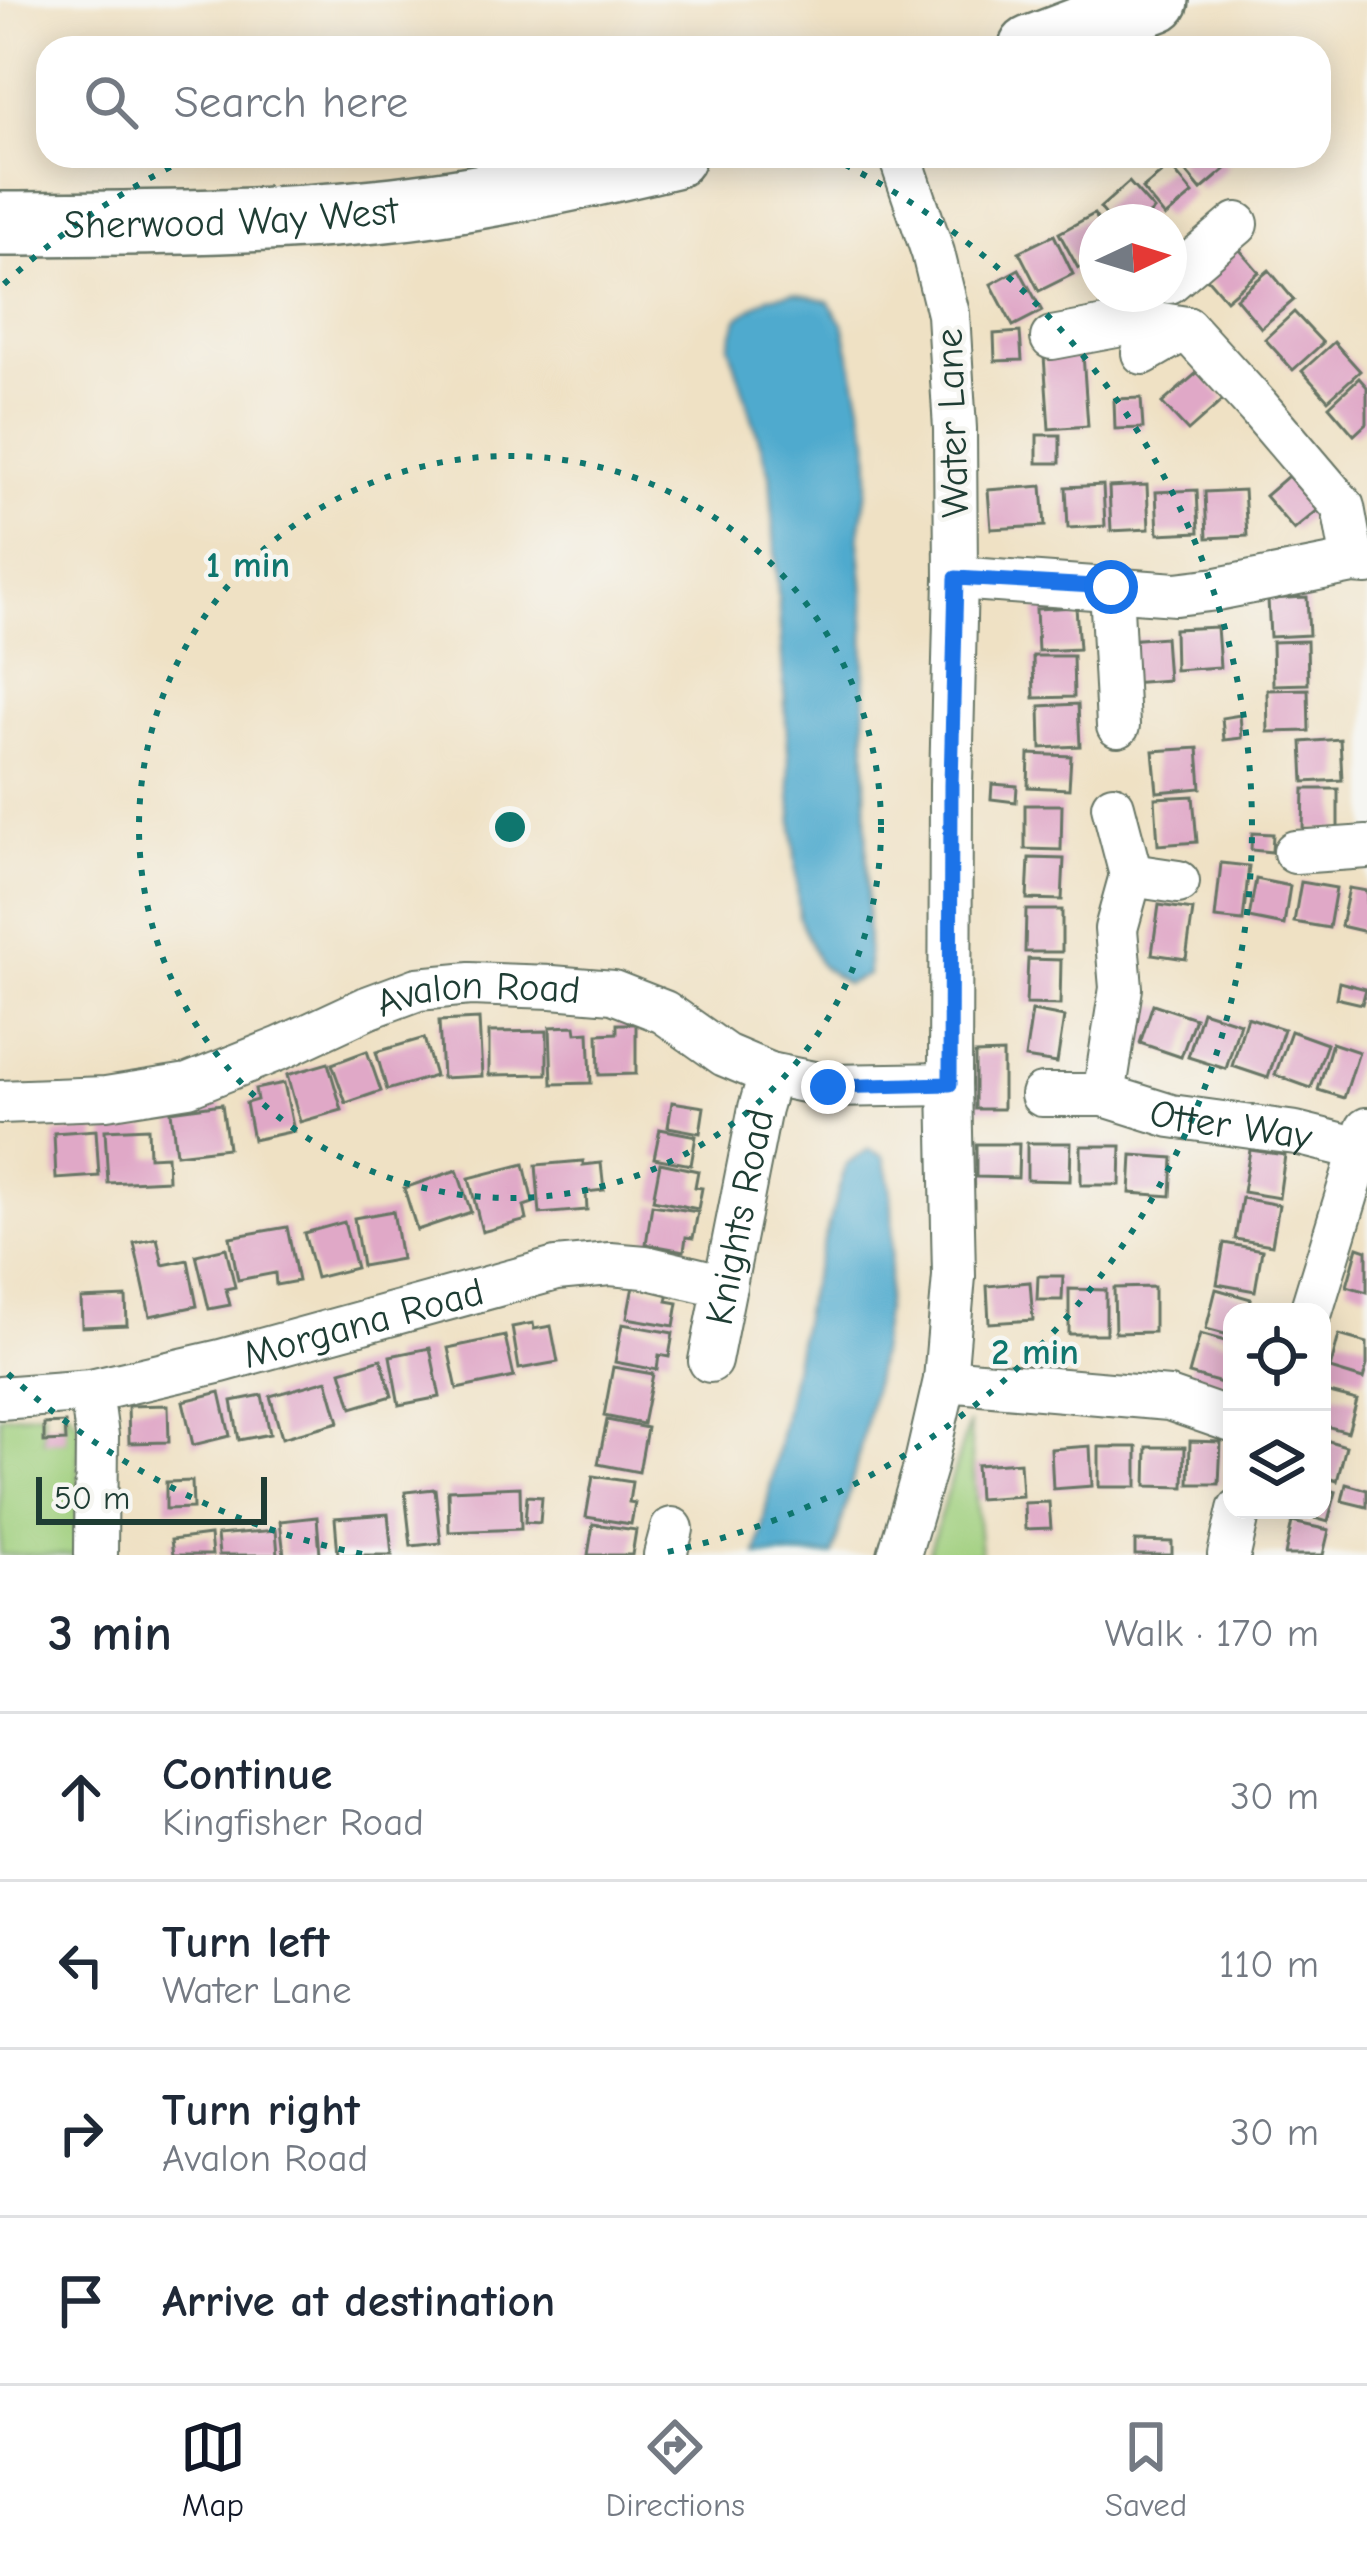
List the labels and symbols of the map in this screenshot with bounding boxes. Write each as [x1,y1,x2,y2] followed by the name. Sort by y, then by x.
[63,187,403,248] street label: Sherwood Way West
[1079,204,1187,312] north arrow
[927,328,978,518] street label: Water Lane
[206,545,290,586] text: 1 min
[1084,560,1138,614] route start
[489,806,531,848] centre of rings
[370,963,582,1027] street label: Avalon Road
[801,1060,855,1114] route end
[1144,1090,1317,1160] street label: Otter Way
[697,1106,783,1329] street label: Knights Road
[238,1269,489,1378] street label: Morgana Road
[991,1332,1079,1373] text: 2 min
[36,1471,267,1524] scale bar

